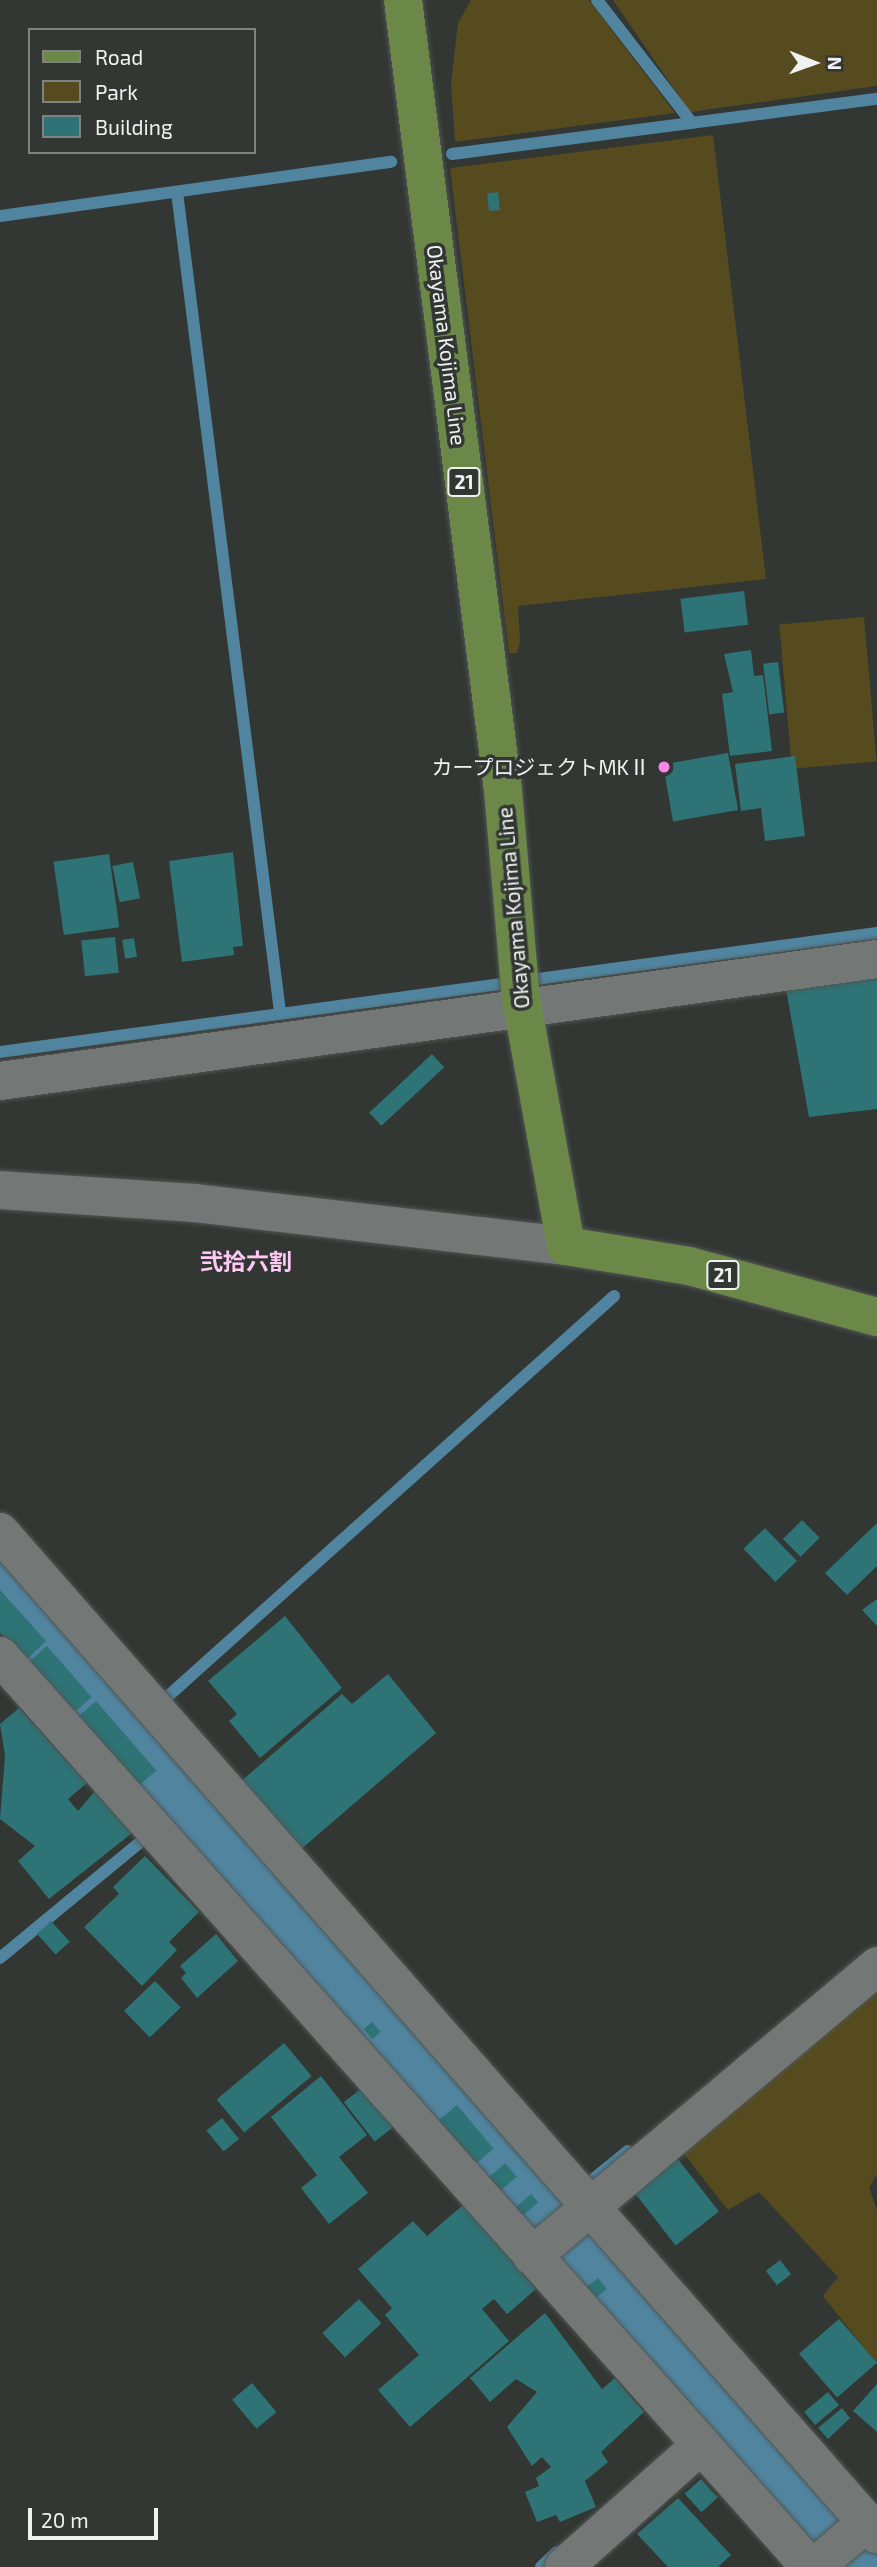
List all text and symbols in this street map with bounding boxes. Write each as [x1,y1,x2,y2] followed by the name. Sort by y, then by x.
[28,28,256,154] legend
[779,28,849,98] north arrow
[95,44,143,69] text: Road
[824,56,847,70] text: N
[95,79,138,104] text: Park
[95,114,173,139] text: Building
[422,243,472,447] street label: Okayama Kojima Line
[447,467,482,498] road number: 21
[430,754,650,780] place label: カープロジェクトMKⅡ
[656,759,672,775] marker: カープロジェクトMKⅡ
[492,806,534,1010] street label: Okayama Kojima Line
[200,1247,292,1275] district label: 弐拾六割
[706,1260,740,1290] road number: 21
[32,2494,161,2538] scale bar
[41,2507,89,2532] text: 20 m

